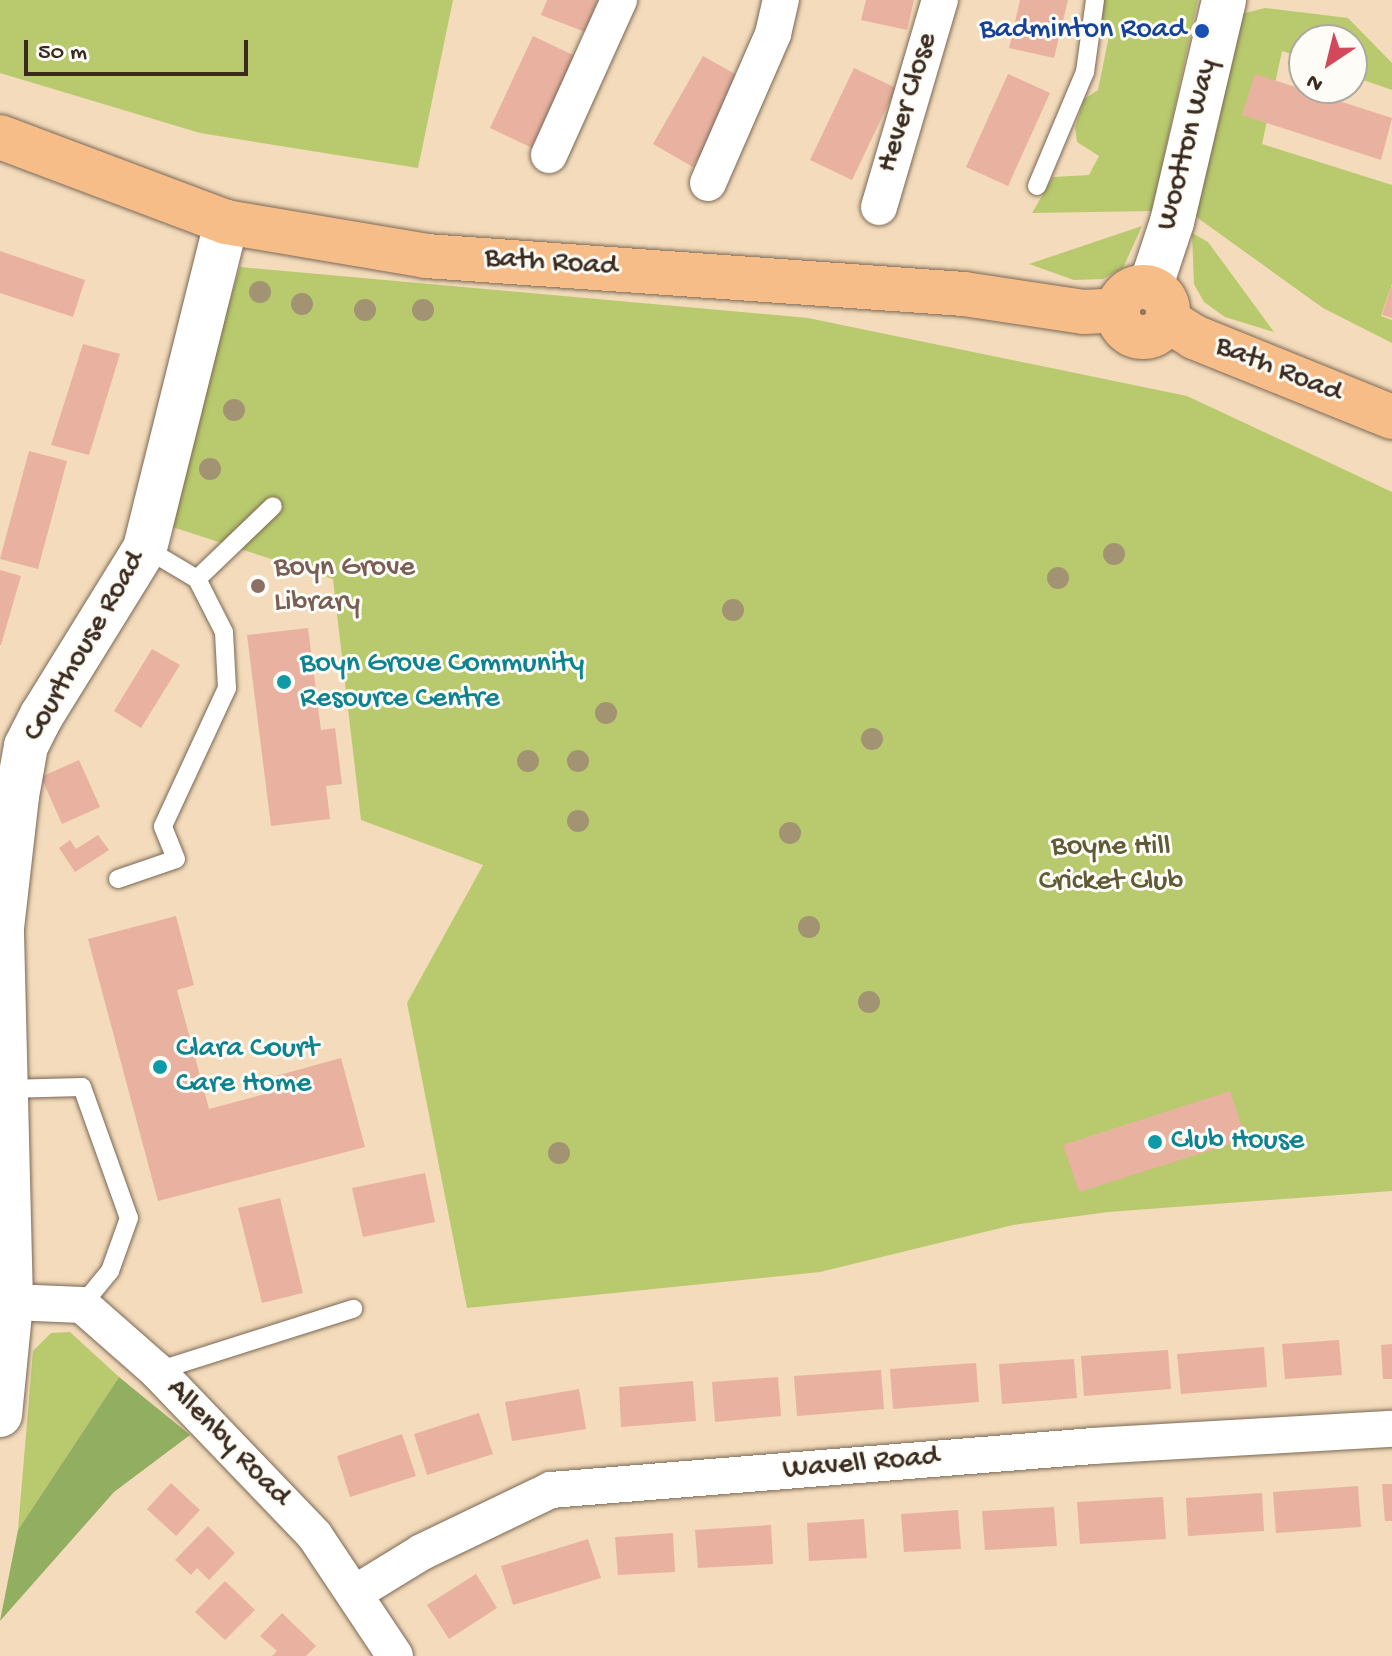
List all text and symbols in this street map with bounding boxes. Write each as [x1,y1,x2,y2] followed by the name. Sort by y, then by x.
[980,13,1186,49] place label: Badminton Road
[1193,22,1211,40] marker: Badminton Road
[28,24,252,74] scale bar
[1288,24,1368,104] north arrow
[871,29,947,177] street label: Hever Close
[38,39,87,68] text: 50 m
[1150,56,1228,234] street label: Wootton Way
[1302,67,1329,97] text: N
[483,241,619,287] street label: Bath Road
[1210,329,1346,413] street label: Bath Road
[17,545,155,749] street label: Courthouse Road
[274,551,415,622] place label: Boyn Grove Library
[249,577,267,595] marker: Boyn Grove Library
[300,647,584,718] place label: Boyn Grove Community Resource Centre
[275,673,293,691] marker: Boyn Grove Community Resource Centre
[1039,830,1183,900] park label: Boyne Hill Cricket Club
[176,1032,319,1102] place label: Clara Court Care Home
[151,1058,169,1076] marker: Clara Court Care Home
[1171,1124,1304,1160] place label: Club House
[1146,1133,1164,1151] marker: Club House
[157,1373,297,1515] street label: Allenby Road
[781,1440,941,1490] street label: Wavell Road

